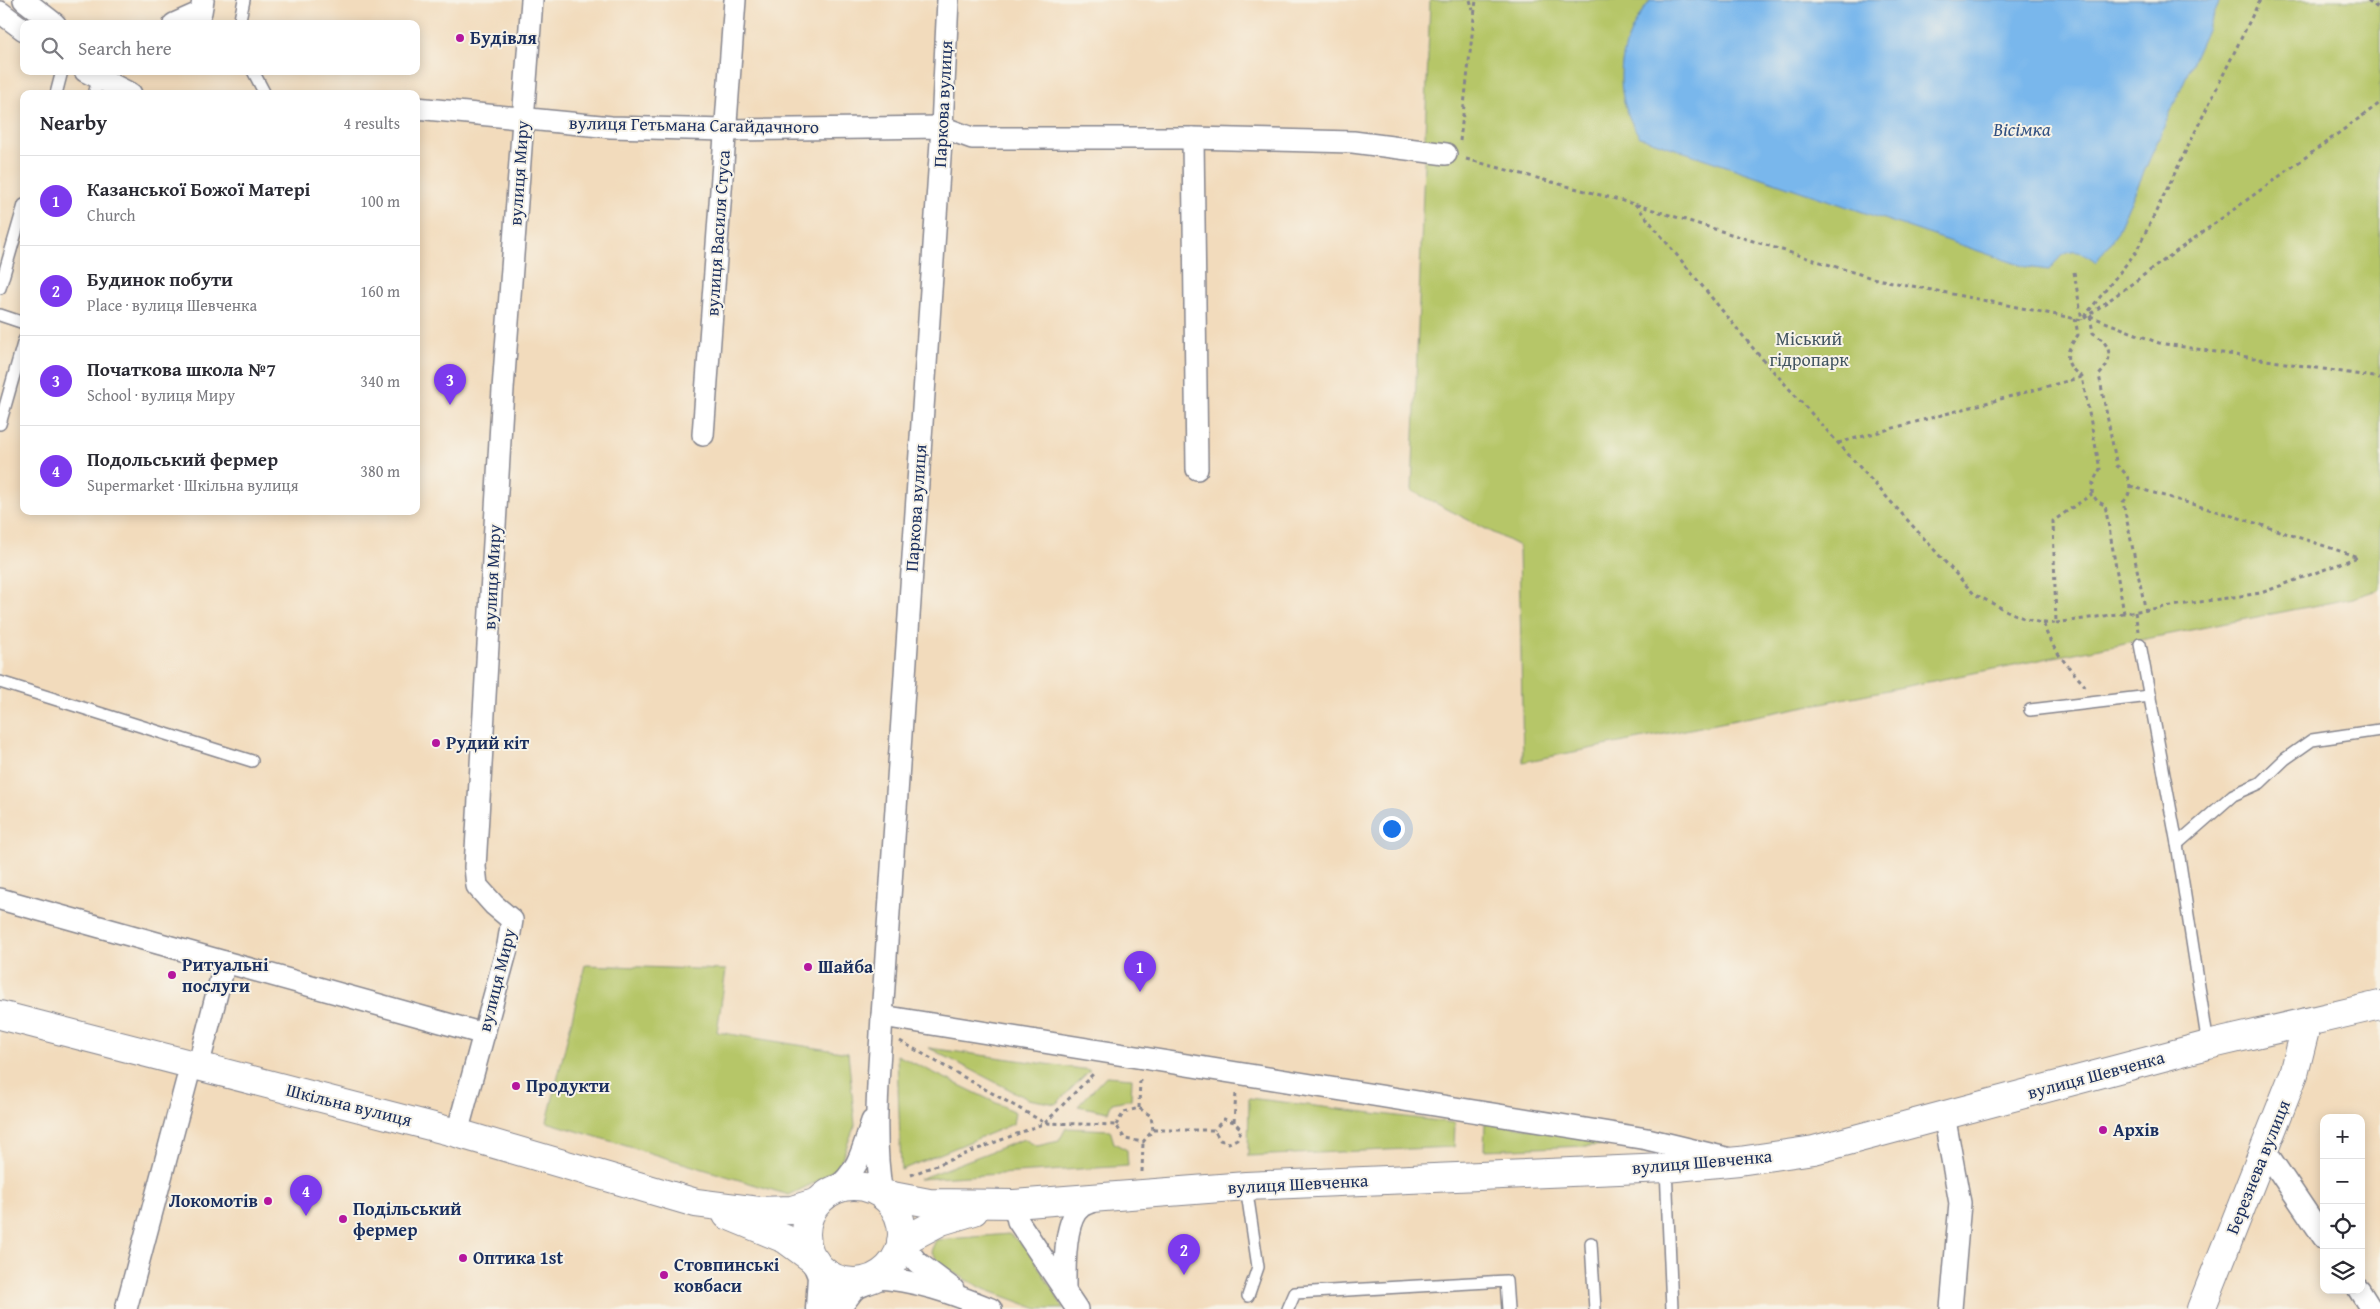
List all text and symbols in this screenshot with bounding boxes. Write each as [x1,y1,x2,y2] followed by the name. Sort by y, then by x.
[20,20,420,75] search box
[470,24,537,51] place label: Будівля
[454,32,466,44] marker: Будівля
[38,34,66,62] icon: search
[78,34,172,62] text: Search here
[926,39,959,168] street label: Паркова вулиця
[40,107,107,138] text: Nearby
[569,109,819,140] street label: вулиця Гетьмана Сагайдачного
[343,111,400,135] text: 4 results
[1992,115,2051,143] water label: Вісімка
[501,119,536,227] street label: вулиця Миру
[698,149,737,317] street label: вулиця Василя Стуса
[87,175,310,203] text: Казанської Божої Матері
[52,189,60,213] text: 1
[360,189,400,213] text: 100 m
[87,203,136,227] text: Church
[87,265,233,293] text: Будинок побути
[52,279,60,303] text: 2
[360,279,400,303] text: 160 m
[87,293,257,317] text: Place · вулиця Шевченка
[1769,325,1849,373] park label: Міський гідропарк
[87,355,276,383] text: Початкова школа №7
[434,364,466,405] pin: 3
[52,369,60,393] text: 3
[360,369,400,393] text: 340 m
[87,383,235,407] text: School · вулиця Миру
[898,443,933,573] street label: Паркова вулиця
[87,445,278,473] text: Подольський фермер
[52,459,60,483] text: 4
[360,459,400,483] text: 380 m
[87,473,299,497] text: Supermarket · Шкільна вулиця
[475,524,508,630] street label: вулиця Миру
[446,729,529,756] place label: Рудий кіт
[430,737,442,749] marker: Рудий кіт
[1379,816,1405,842] your location
[471,925,522,1034] street label: вулиця Миру
[182,951,269,999] place label: Ритуальнi послуги
[1124,951,1156,992] pin: 1
[818,953,874,980] place label: Шайба
[802,961,814,973] marker: Шайба
[166,969,178,981] marker: Ритуальнi послуги
[2024,1043,2168,1106] street label: вулиця Шевченка
[526,1072,610,1099] place label: Продукти
[283,1076,415,1133] street label: Шкільна вулиця
[510,1080,522,1092] marker: Продукти
[2218,1096,2297,1238] street label: Березнева вулиця
[2320,1114,2365,1294] map controls
[2320,1114,2365,1159] button: +
[2113,1116,2159,1143] place label: Архiв
[2097,1124,2109,1136] marker: Архiв
[1631,1142,1774,1181] street label: вулиця Шевченка
[2320,1159,2365,1204] button: −
[1227,1166,1369,1201] street label: вулиця Шевченка
[290,1175,322,1216] pin: 4
[169,1187,258,1214] place label: Локомотiв
[262,1195,274,1207] marker: Локомотiв
[353,1195,462,1243] place label: Подільський фермер
[2320,1204,2365,1249] button: locate
[337,1213,349,1225] marker: Подільський фермер
[1168,1234,1200,1275] pin: 2
[473,1244,564,1271] place label: Оптика 1st
[2320,1249,2365,1294] button: layers
[674,1251,780,1299] place label: Стовпинські ковбаси
[457,1252,469,1264] marker: Оптика 1st
[658,1269,670,1281] marker: Стовпинські ковбаси

